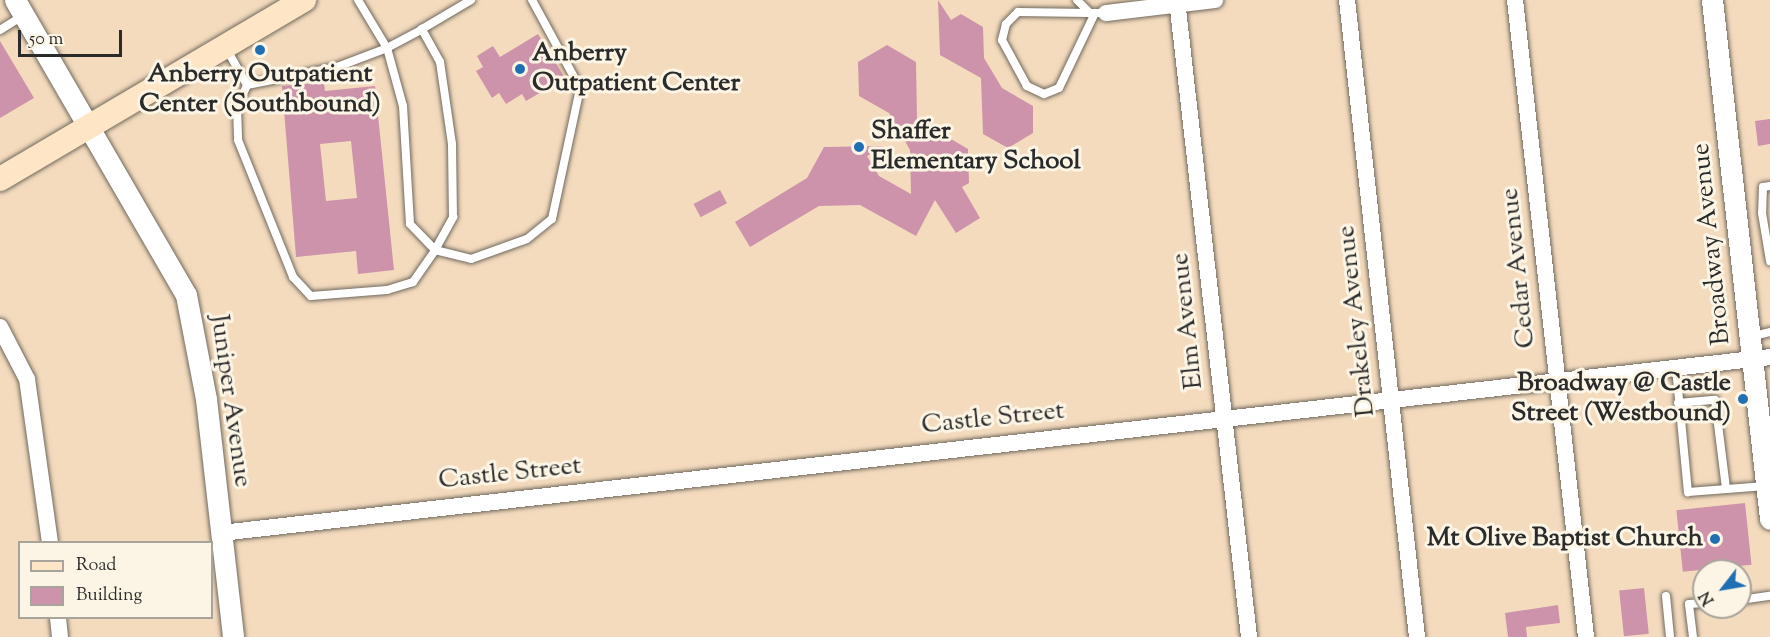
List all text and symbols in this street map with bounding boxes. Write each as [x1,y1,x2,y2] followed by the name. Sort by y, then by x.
[21,18,124,56] scale bar
[29,27,63,53] text: 50 m
[532,38,740,100] place label: Anberry Outpatient Center
[253,43,267,57] marker: Anberry Outpatient Center (Southbound)
[139,59,381,120] place label: Anberry Outpatient Center (Southbound)
[513,62,527,76] marker: Anberry Outpatient Center
[871,116,1081,178] place label: Shaffer Elementary School
[852,140,866,154] marker: Shaffer Elementary School
[1686,142,1738,346] street label: Broadway Avenue
[1495,186,1543,350] street label: Cedar Avenue
[1331,224,1383,418] street label: Drakeley Avenue
[1165,251,1211,391] street label: Elm Avenue
[202,313,258,489] street label: Juniper Avenue
[1511,368,1731,430] place label: Broadway @ Castle Street (Westbound)
[1736,392,1750,406] marker: Broadway @ Castle Street (Westbound)
[920,396,1066,442] street label: Castle Street
[437,451,583,497] street label: Castle Street
[1427,523,1703,555] place label: Mt Olive Baptist Church
[1708,532,1722,546] marker: Mt Olive Baptist Church
[18,541,213,619] legend
[76,553,116,579] text: Road
[1692,559,1752,619] north arrow
[76,583,142,609] text: Building
[1695,586,1721,609] text: N

